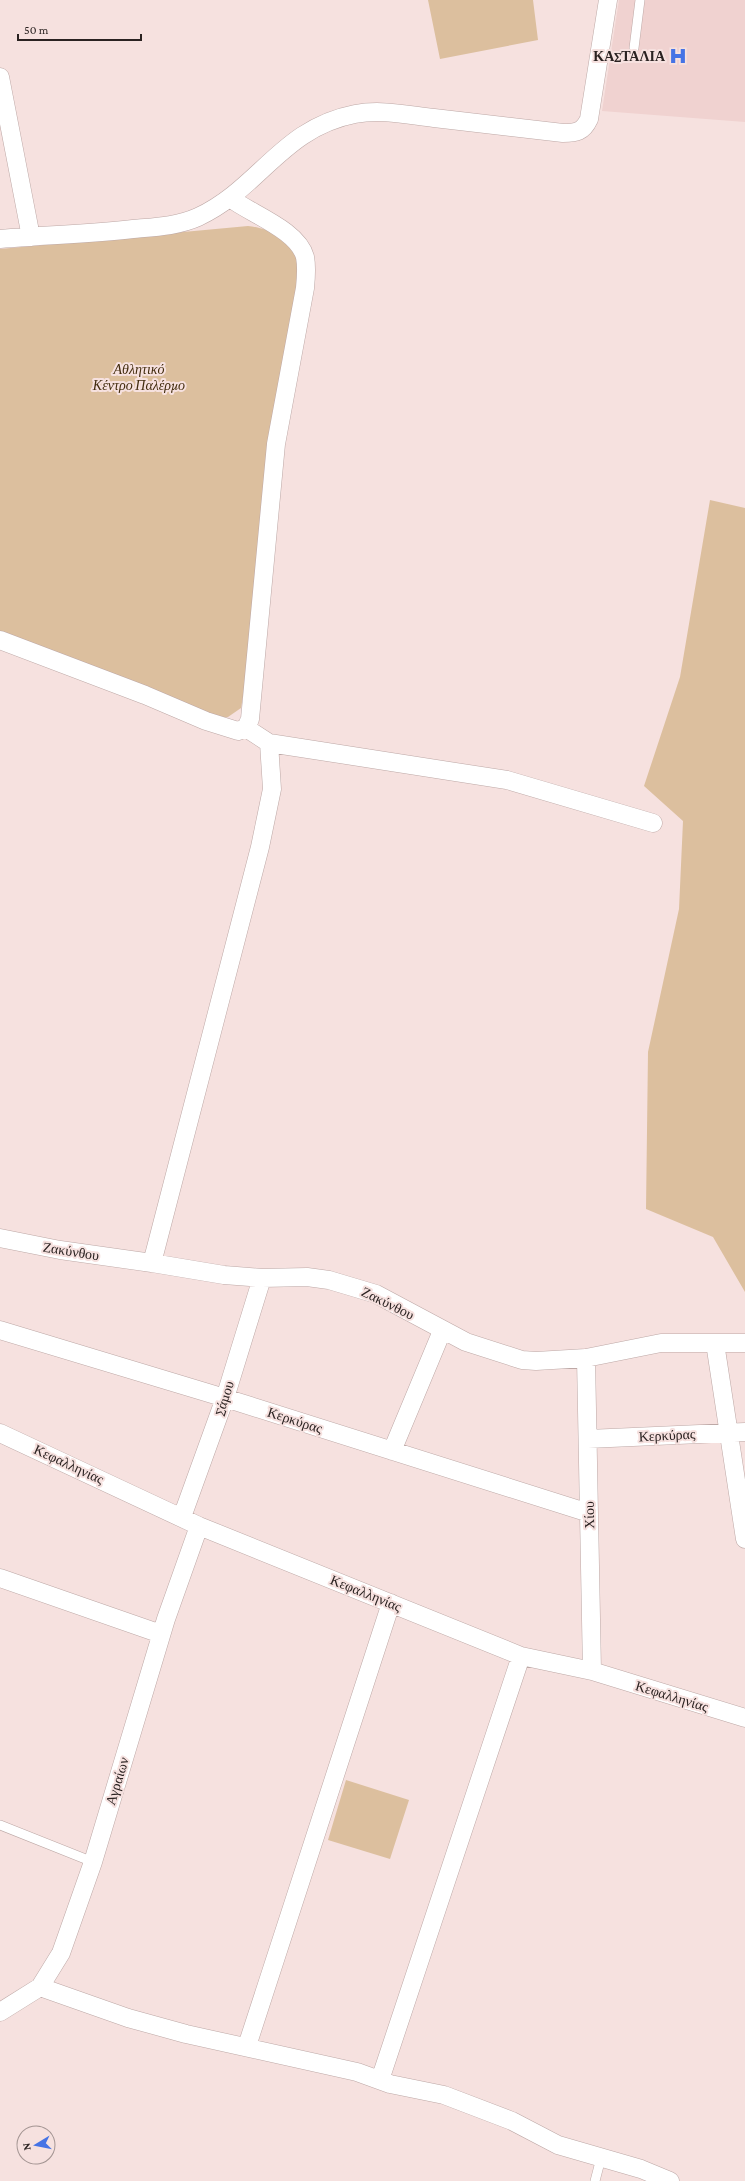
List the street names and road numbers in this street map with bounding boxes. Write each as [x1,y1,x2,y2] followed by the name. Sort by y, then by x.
[42,1239,100,1263] street label: Ζακύνθου
[359,1283,417,1323] street label: Ζακύνθου
[211,1379,237,1417] street label: Σάμου
[266,1404,325,1437] street label: Κερκύρας
[638,1426,696,1444] street label: Κερκύρας
[32,1441,107,1487] street label: Κεφαλληνίας
[581,1501,597,1529] street label: Χίου
[328,1572,404,1615] street label: Κεφαλληνίας
[634,1677,711,1715] street label: Κεφαλληνίας
[102,1755,132,1807] street label: Αγραίων

